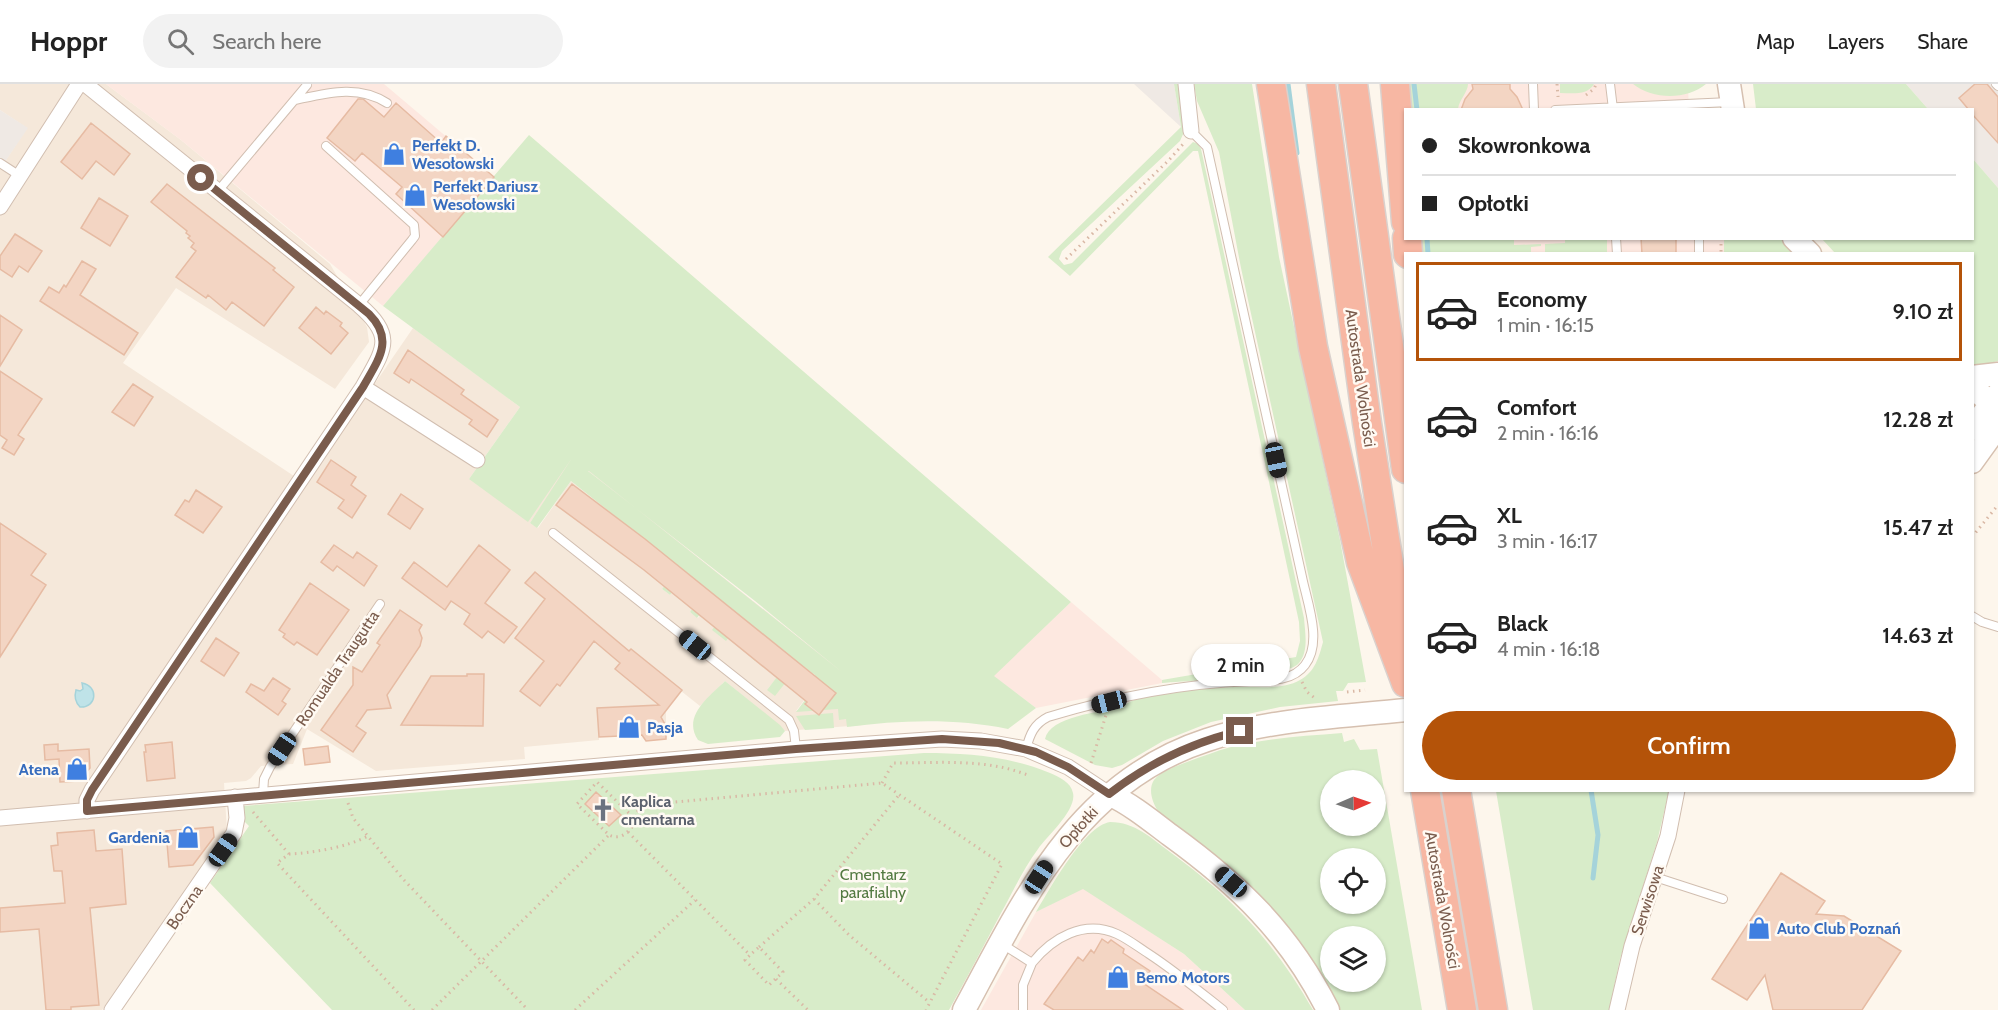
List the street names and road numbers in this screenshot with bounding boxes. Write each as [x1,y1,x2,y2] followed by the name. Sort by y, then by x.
[1341,308,1380,448] street label: Autostrada Wolności
[292,607,383,730] street label: Romualda Traugutta
[1055,803,1102,852] street label: Opłotki
[1421,830,1464,970] street label: Autostrada Wolności
[1627,863,1668,937] street label: Serwisowa
[162,881,207,933] street label: Boczna

